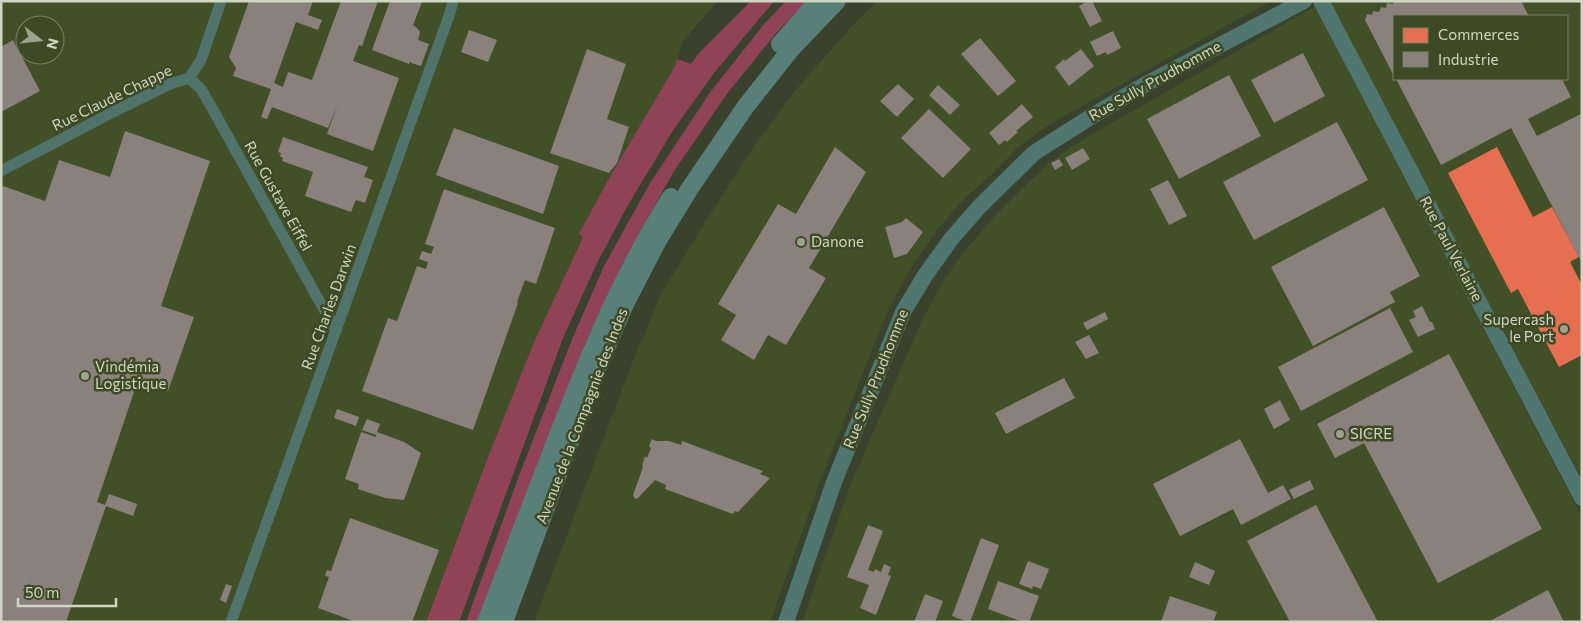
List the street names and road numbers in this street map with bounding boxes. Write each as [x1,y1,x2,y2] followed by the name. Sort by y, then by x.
[1085,36,1224,124] street label: Rue Sully Prudhomme
[49,60,175,134] street label: Rue Claude Chappe
[241,137,317,254] street label: Rue Gustave Eiffel
[1417,193,1487,304] street label: Rue Paul Verlaine
[297,241,359,372] street label: Rue Charles Darwin
[532,305,631,526] street label: Avenue de la Compagnie des Indes
[839,306,911,451] street label: Rue Sully Prudhomme

